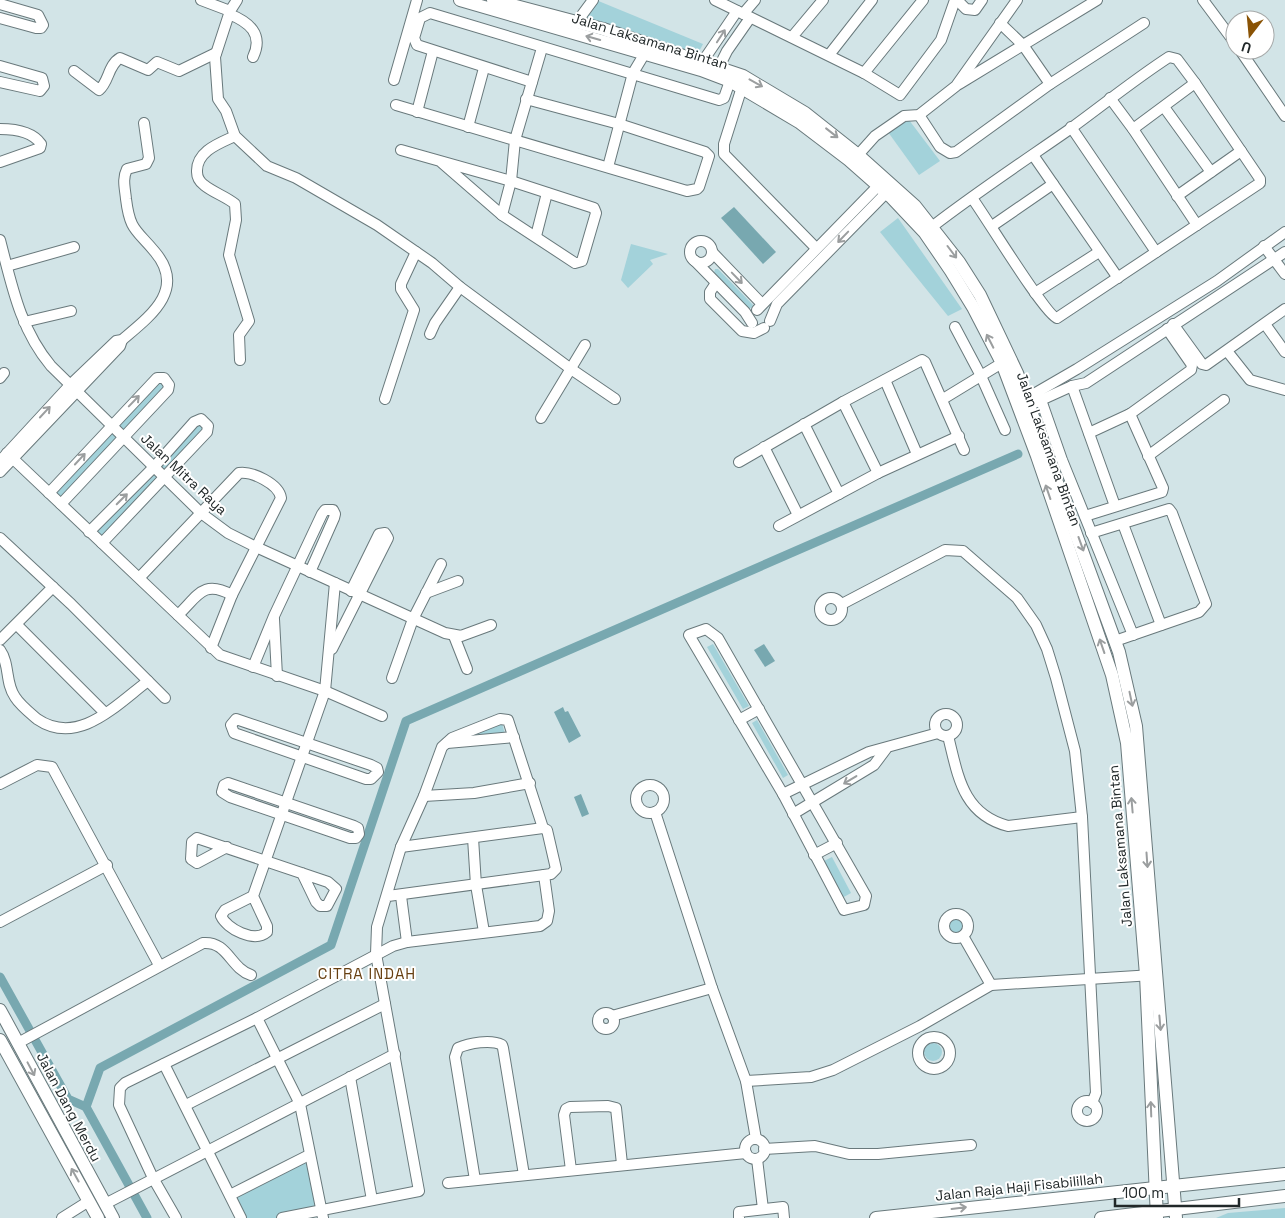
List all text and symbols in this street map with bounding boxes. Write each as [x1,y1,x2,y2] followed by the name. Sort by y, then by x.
[570,9,730,73] street label: Jalan Laksamana Bintan
[1225,10,1275,60] north arrow
[715,29,726,43] one-way arrow
[585,32,601,42] one-way arrow
[1239,38,1253,57] text: U
[748,78,763,88] one-way arrow
[825,128,838,139] one-way arrow
[837,231,849,243] one-way arrow
[947,245,957,259] one-way arrow
[731,271,743,284] one-way arrow
[985,333,995,348] one-way arrow
[1013,370,1085,528] street label: Jalan Laksamana Bintan
[128,395,140,408] one-way arrow
[39,406,51,419] one-way arrow
[137,429,231,519] street label: Jalan Mitra Raya
[74,452,86,465] one-way arrow
[1043,484,1053,500] one-way arrow
[115,493,128,505] one-way arrow
[1077,536,1086,551] one-way arrow
[1097,638,1106,654] one-way arrow
[1126,690,1136,706] one-way arrow
[1104,764,1136,928] street label: Jalan Laksamana Bintan
[843,775,857,785] one-way arrow
[1127,797,1137,813] one-way arrow
[1143,852,1152,868] one-way arrow
[318,964,416,983] district label: CITRA INDAH
[1155,1015,1164,1031] one-way arrow
[33,1049,105,1165] street label: Jalan Dang Merdu
[27,1061,37,1075] one-way arrow
[1146,1101,1156,1118] one-way arrow
[70,1168,79,1183] one-way arrow
[934,1169,1104,1205] street label: Jalan Raja Haji Fisabilillah
[1115,1176,1239,1208] scale bar
[1122,1183,1164,1202] text: 100 m
[951,1203,967,1213] one-way arrow

